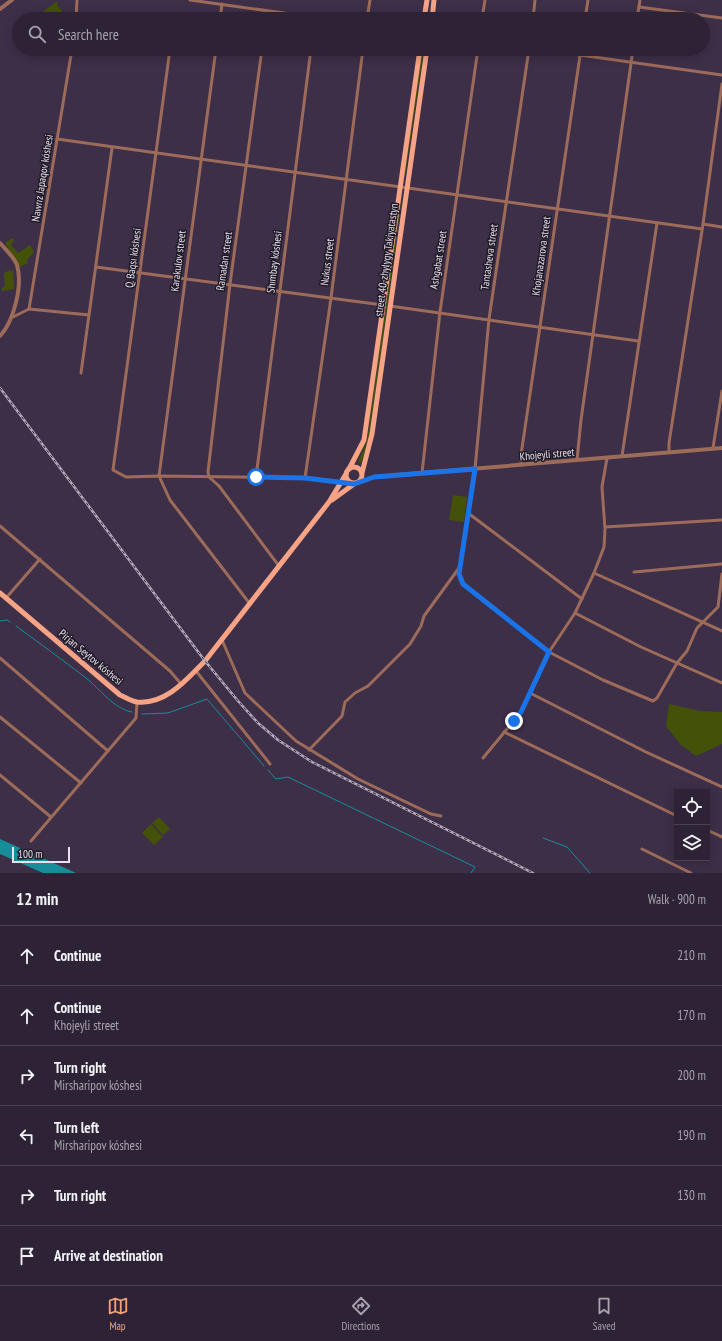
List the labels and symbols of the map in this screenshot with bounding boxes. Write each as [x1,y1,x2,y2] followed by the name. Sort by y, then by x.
[28,133,56,223] street label: Nawrız Japaqov kóshesi
[371,202,401,317] street label: street 40-zhylygy Takiyatastyn
[529,216,553,296] street label: Khojanazarova street
[477,223,501,291] street label: Tantasheva street
[122,227,144,289] street label: Q. Baqsı kóshesi
[167,230,189,292] street label: Karakulov street
[263,230,285,294] street label: Shımbay kóshesi
[426,230,450,290] street label: Ashgabat street
[213,231,235,291] street label: Ramadan street
[317,238,337,286] street label: Nukus street
[519,445,575,463] street label: Khojeyli street
[247,468,265,486] route start
[56,626,126,688] street label: Pirjan Seytov kóshesi
[505,712,523,730] route end
[12,845,70,864] scale bar

